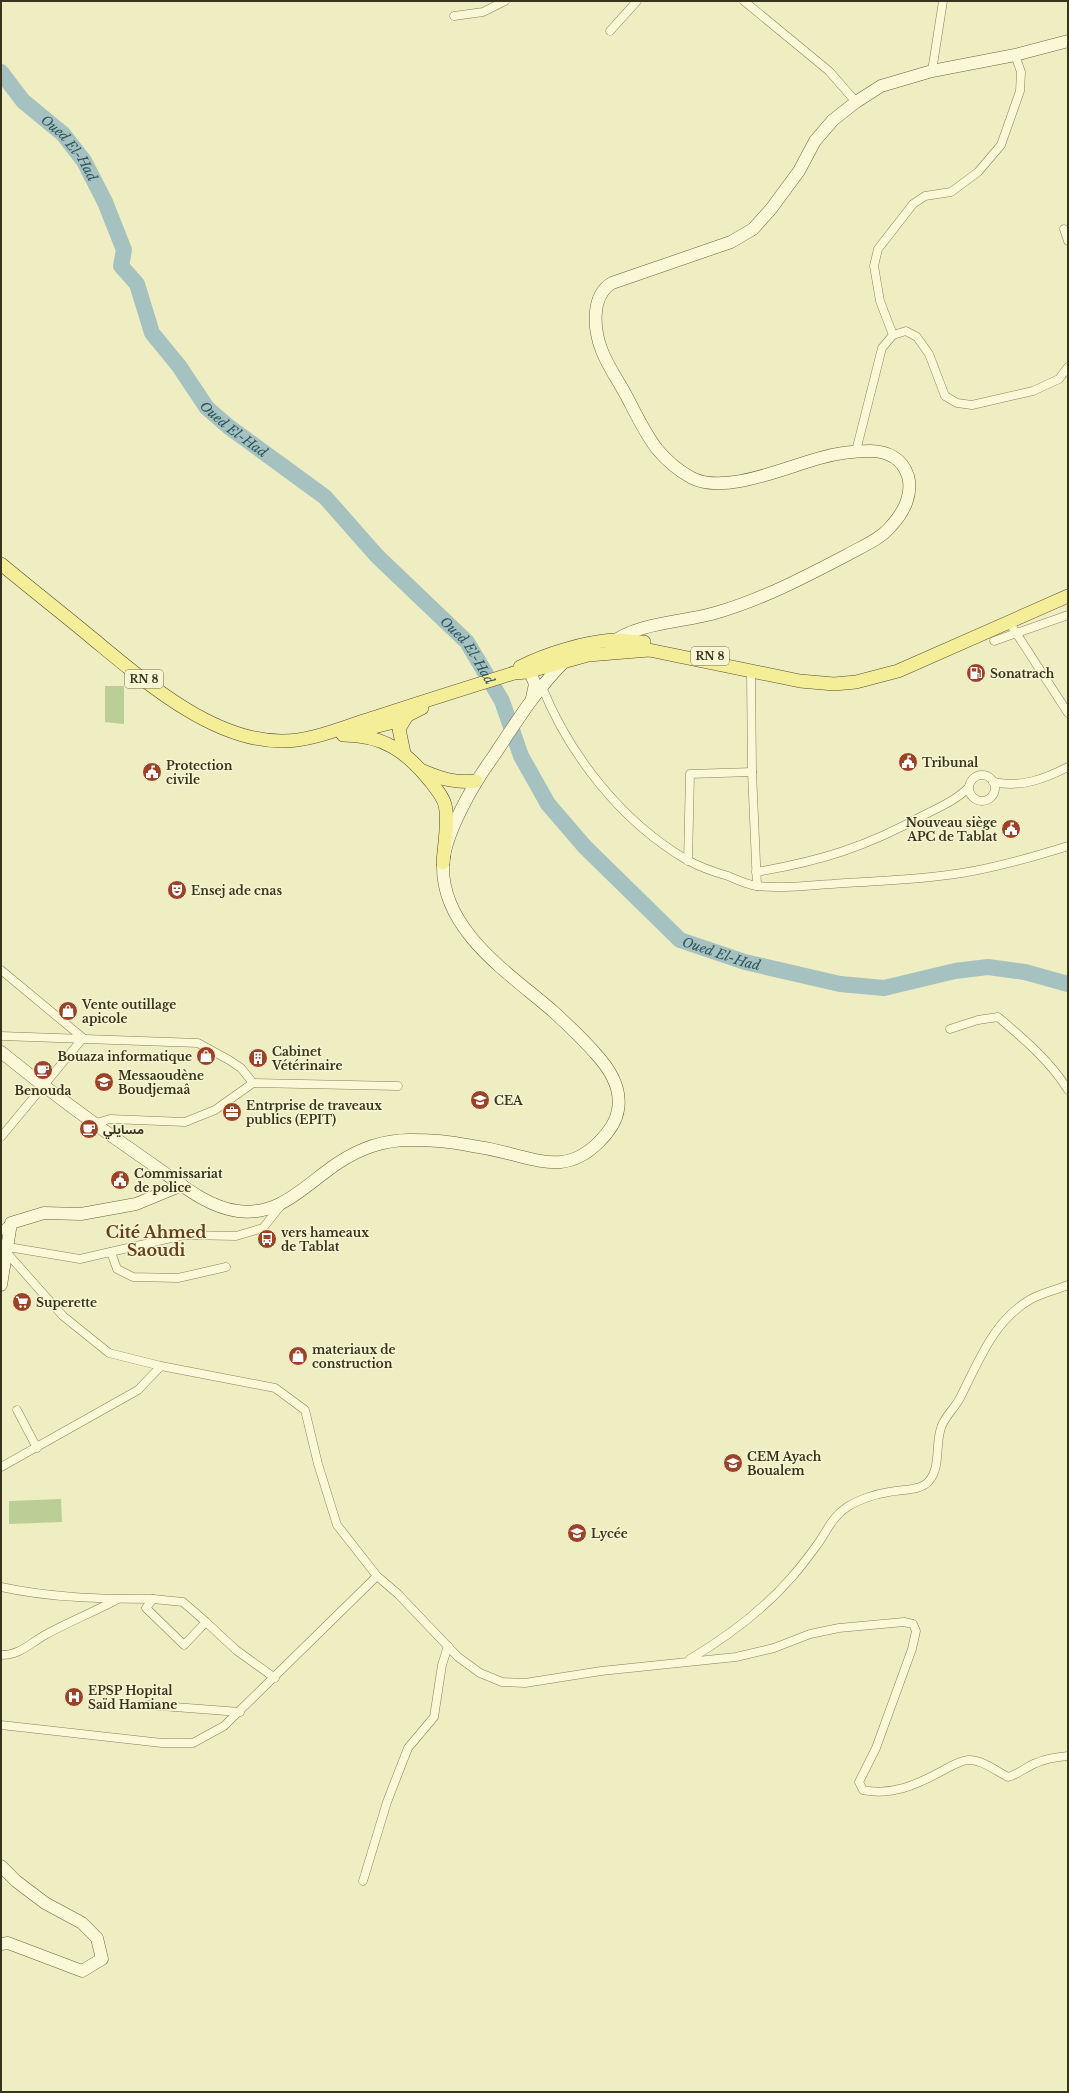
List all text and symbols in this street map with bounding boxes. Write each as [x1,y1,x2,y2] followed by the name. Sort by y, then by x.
[38,111,101,184] water label: Oued El-Had
[196,398,271,461] water label: Oued El-Had
[437,613,499,688] water label: Oued El-Had
[691,647,729,665] road number: RN 8
[965,662,987,684] fuel station icon: Sonatrach
[990,666,1055,681] place label: Sonatrach
[125,670,163,688] road number: RN 8
[897,751,919,773] public building icon: Tribunal
[922,755,979,770] place label: Tribunal
[166,758,233,787] place label: Protection civile
[141,761,163,783] public building icon: Protection civile
[906,815,997,844] place label: Nouveau siège APC de Tablat
[1000,818,1022,840] public building icon: Nouveau siège APC de Tablat
[166,879,188,901] theatre icon: Ensej ade cnas
[191,883,282,898] place label: Ensej ade cnas
[680,933,762,974] water label: Oued El-Had
[81,997,176,1026] place label: Vente outillage apicole
[57,1000,79,1022] shop icon: Vente outillage apicole
[271,1044,342,1073] place label: Cabinet Vétérinaire
[195,1045,217,1067] shop icon: Bouaza informatique
[247,1047,269,1069] building icon: Cabinet Vétérinaire
[57,1049,192,1064] place label: Bouaza informatique
[32,1059,54,1081] cafe icon: Benouda
[118,1068,204,1097] place label: Messaoudène Boudjemaâ
[93,1071,115,1093] school or university icon: Messaoudène Boudjemaâ
[15,1083,72,1098] place label: Benouda
[469,1089,491,1111] school or university icon: CEA
[494,1093,524,1108] place label: CEA
[246,1098,382,1127] place label: Entrprise de traveaux publics (EPIT)
[221,1101,243,1123] office icon: Entrprise de traveaux publics (EPIT)
[78,1118,100,1140] cafe icon: مسايلي
[103,1122,144,1139] place label: مسايلي
[134,1166,223,1195] place label: Commissariat de police
[109,1169,131,1191] public building icon: Commissariat de police
[106,1222,206,1260] district label: Cité Ahmed Saoudi
[281,1225,369,1254] place label: vers hameaux de Tablat
[256,1228,278,1250] bus stop icon: vers hameaux de Tablat
[11,1291,33,1313] supermarket icon: Superette
[36,1295,97,1310] place label: Superette
[312,1342,396,1371] place label: materiaux de construction
[287,1345,309,1367] shop icon: materiaux de construction
[747,1449,822,1478] place label: CEM Ayach Boualem
[722,1452,744,1474] school or university icon: CEM Ayach Boualem
[566,1522,588,1544] school or university icon: Lycée
[591,1526,628,1541] place label: Lycée
[88,1683,177,1712] place label: EPSP Hopital Saïd Hamiane
[63,1686,85,1708] hospital icon: EPSP Hopital Saïd Hamiane

